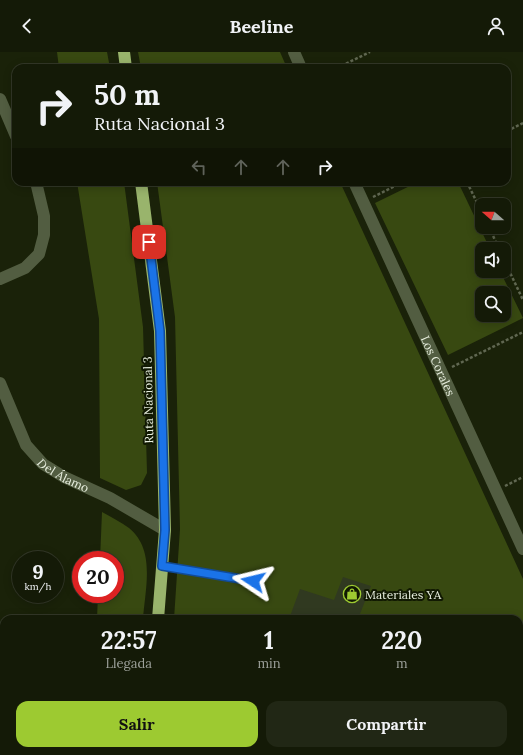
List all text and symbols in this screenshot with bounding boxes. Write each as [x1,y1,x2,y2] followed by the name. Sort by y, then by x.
[16,15,38,37] icon: back
[230,15,293,38] text: Beeline
[485,15,507,37] icon: person
[94,77,160,113] text: 50 m
[28,80,80,132] icon: right
[94,112,225,135] text: Ruta Nacional 3
[188,156,210,178] icon: left
[230,156,252,178] icon: ahead
[272,156,294,178] icon: ahead
[314,156,336,178] icon: right
[475,198,511,234] north arrow
[475,198,511,322] map controls
[132,225,166,259] pin
[138,231,160,253] icon: arrive
[475,242,511,278] button: sound
[475,286,511,322] button: search
[418,333,459,398] street label: Los Corales
[140,356,156,444] street label: Ruta Nacional 3
[34,455,92,495] street label: Del Álamo
[72,551,124,603] speed limit sign: 20
[32,559,44,584] text: 9
[232,560,274,602] position arrow
[24,580,52,593] text: km/h
[342,584,362,604] shop icon: Materiales YA
[365,587,442,602] place label: Materiales YA
[101,625,157,656] text: 22:57
[264,625,274,656] text: 1
[381,625,422,656] text: 220
[105,655,152,672] text: Llegada
[257,655,281,672] text: min
[396,655,408,672] text: m
[16,701,258,747] button: Salir
[266,701,507,747] button: Compartir

